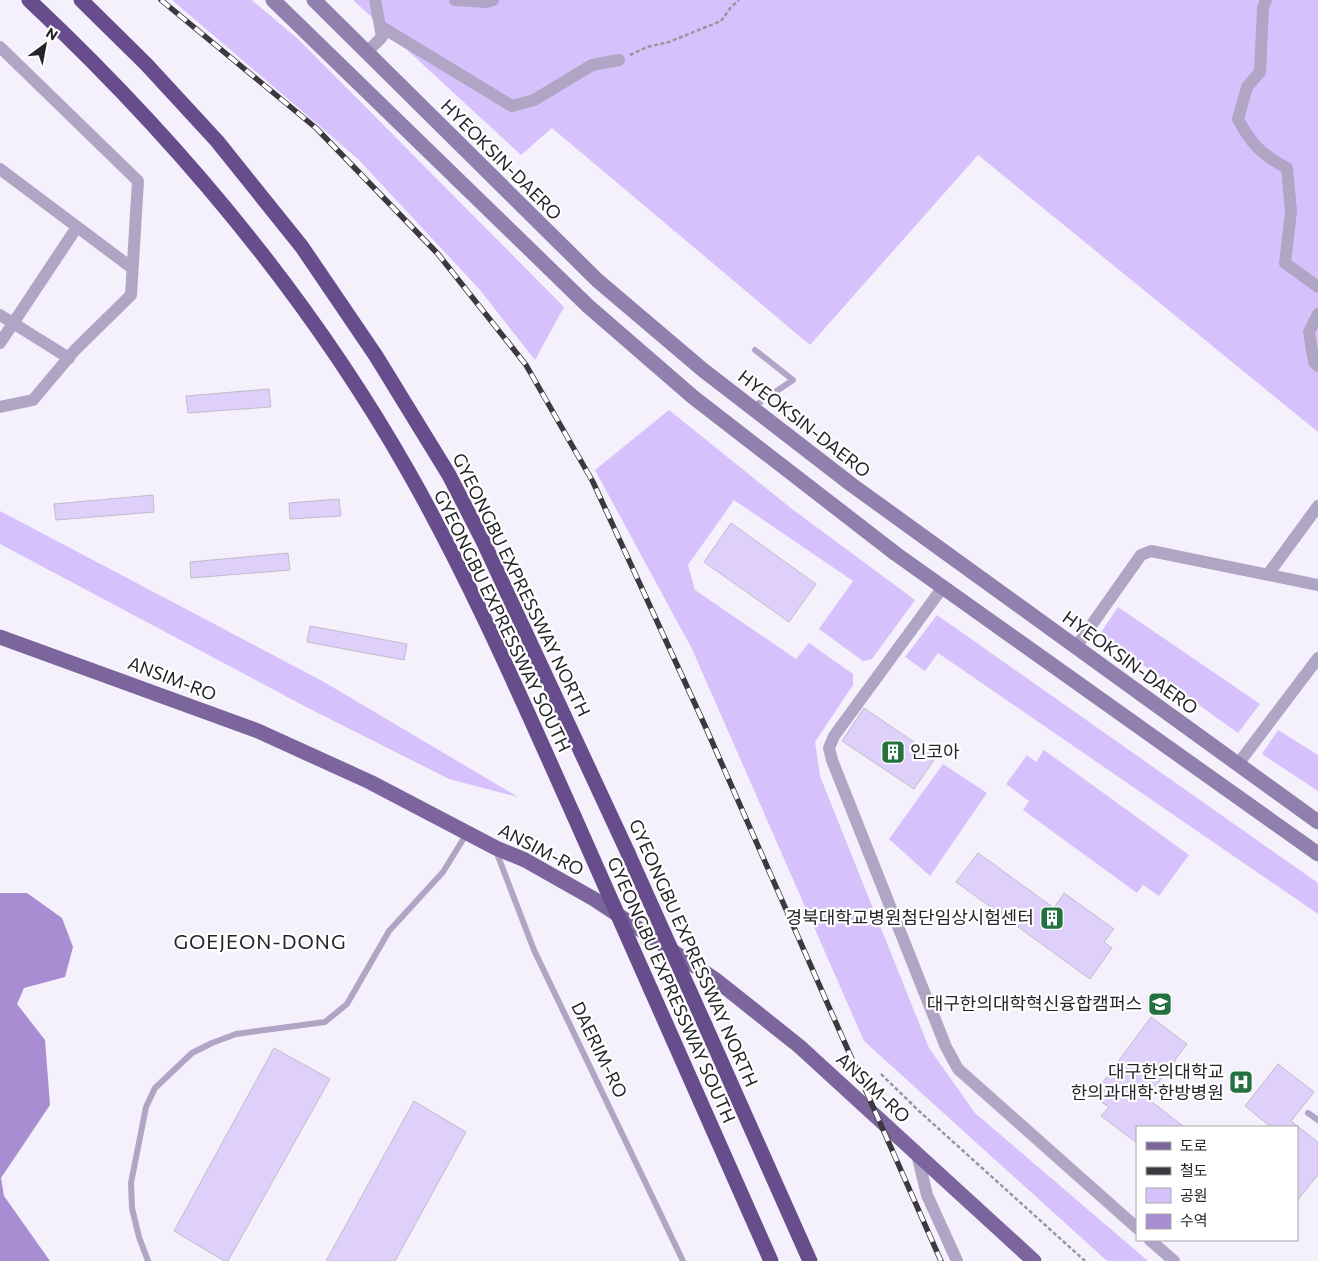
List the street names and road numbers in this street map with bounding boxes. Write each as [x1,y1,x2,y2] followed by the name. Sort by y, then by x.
[437,94,567,224] street label: HYEOKSIN-DAERO
[734,365,875,482] street label: HYEOKSIN-DAERO
[448,449,595,720] street label: GYEONGBU EXPRESSWAY NORTH
[430,486,576,755] street label: GYEONGBU EXPRESSWAY SOUTH
[1059,606,1202,719] street label: HYEOKSIN-DAERO
[125,651,220,705] street label: ANSIM-RO
[625,815,763,1090] street label: GYEONGBU EXPRESSWAY NORTH
[495,818,588,880] street label: ANSIM-RO
[603,853,741,1126] street label: GYEONGBU EXPRESSWAY SOUTH
[567,998,633,1101] street label: DAERIM-RO
[832,1048,915,1127] street label: ANSIM-RO

